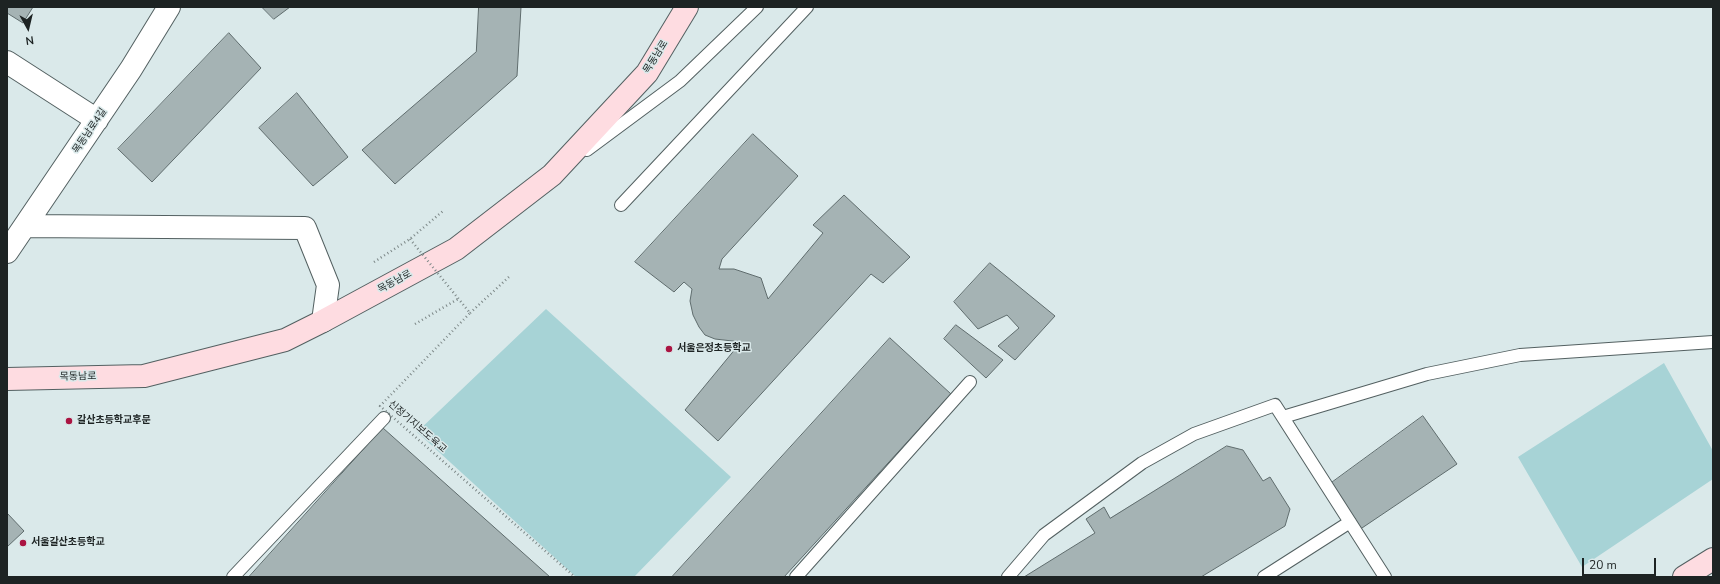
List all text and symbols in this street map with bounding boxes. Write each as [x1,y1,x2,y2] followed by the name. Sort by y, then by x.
[8,8,48,48] north arrow
[25,32,35,48] text: N
[641,38,671,76] street label: 목동남로
[70,106,110,156] street label: 목동남로4길
[376,268,414,296] street label: 목동남로
[677,343,751,355] place label: 서울은정초등학교
[664,344,674,354] marker: 서울은정초등학교
[59,371,97,383] street label: 목동남로
[385,398,449,456] street label: 신정기지보도육교
[77,415,151,427] place label: 갈산초등학교후문
[64,416,74,426] marker: 갈산초등학교후문
[31,537,105,549] place label: 서울갈산초등학교
[18,538,28,548] marker: 서울갈산초등학교
[1584,550,1658,576] scale bar
[1589,557,1617,573] text: 20 m

